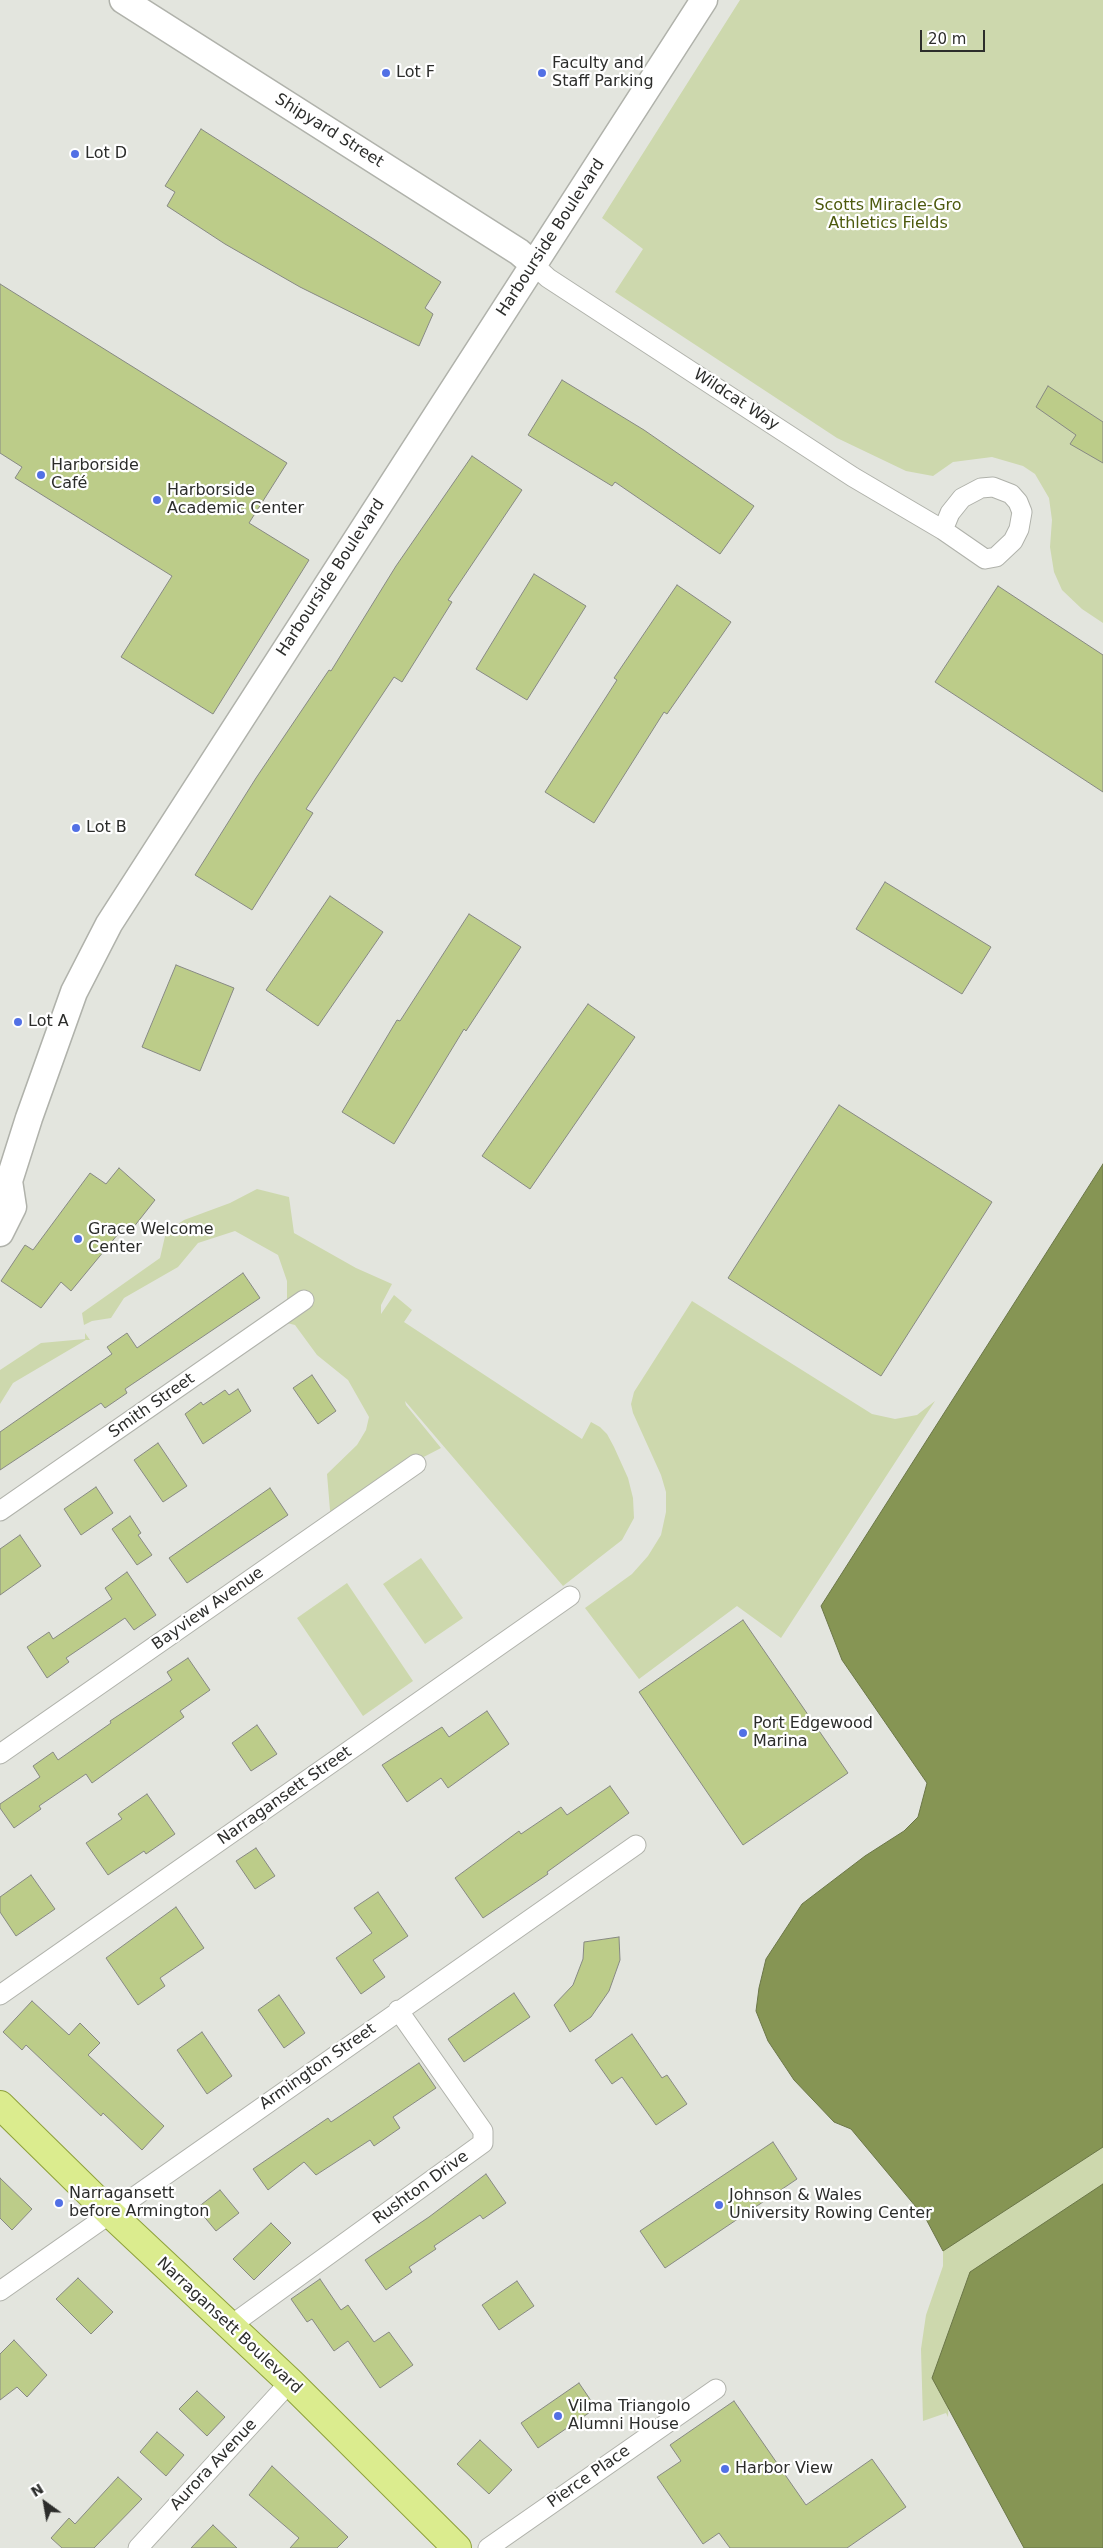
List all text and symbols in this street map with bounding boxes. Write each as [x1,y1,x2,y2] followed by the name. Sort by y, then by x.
[923,20,988,52] scale bar
[928,30,966,48] text: 20 m
[552,54,654,92] place label: Faculty and Staff Parking
[396,63,435,83] place label: Lot F
[380,67,392,79] marker: Lot F
[536,67,548,79] marker: Faculty and Staff Parking
[271,90,387,172] street label: Shipyard Street
[85,144,127,164] place label: Lot D
[69,148,81,160] marker: Lot D
[493,156,609,320] street label: Harbourside Boulevard
[814,196,962,234] park label: Scotts Miracle-Gro Athletics Fields
[689,365,783,435] street label: Wildcat Way
[51,456,139,494] place label: Harborside Café
[35,469,47,481] marker: Harborside Café
[167,481,304,519] place label: Harborside Academic Center
[151,494,163,506] marker: Harborside Academic Center
[273,496,389,660] street label: Harbourside Boulevard
[86,818,127,838] place label: Lot B
[70,822,82,834] marker: Lot B
[28,1012,69,1032] place label: Lot A
[12,1016,24,1028] marker: Lot A
[88,1220,214,1258] place label: Grace Welcome Center
[72,1233,84,1245] marker: Grace Welcome Center
[105,1369,199,1443] street label: Smith Street
[149,1563,267,1655] street label: Bayview Avenue
[753,1714,873,1752] place label: Port Edgewood Marina
[737,1727,749,1739] marker: Port Edgewood Marina
[214,1743,356,1849] street label: Narragansett Street
[256,2020,380,2114] street label: Armington Street
[370,2147,472,2229] street label: Rushton Drive
[69,2184,209,2222] place label: Narragansett before Armington
[729,2186,932,2224] place label: Johnson & Wales University Rowing Center
[53,2197,65,2209] marker: Narragansett before Armington
[713,2199,725,2211] marker: Johnson & Wales University Rowing Center
[153,2254,305,2398] street label: Narragansett Boulevard
[568,2397,691,2435] place label: Vilma Triangolo Alumni House
[552,2410,564,2422] marker: Vilma Triangolo Alumni House
[167,2415,261,2515] street label: Aurora Avenue
[544,2442,634,2512] street label: Pierce Place
[735,2459,833,2479] place label: Harbor View
[719,2463,731,2475] marker: Harbor View
[20,2478,70,2528] north arrow
[28,2480,46,2500] text: N

